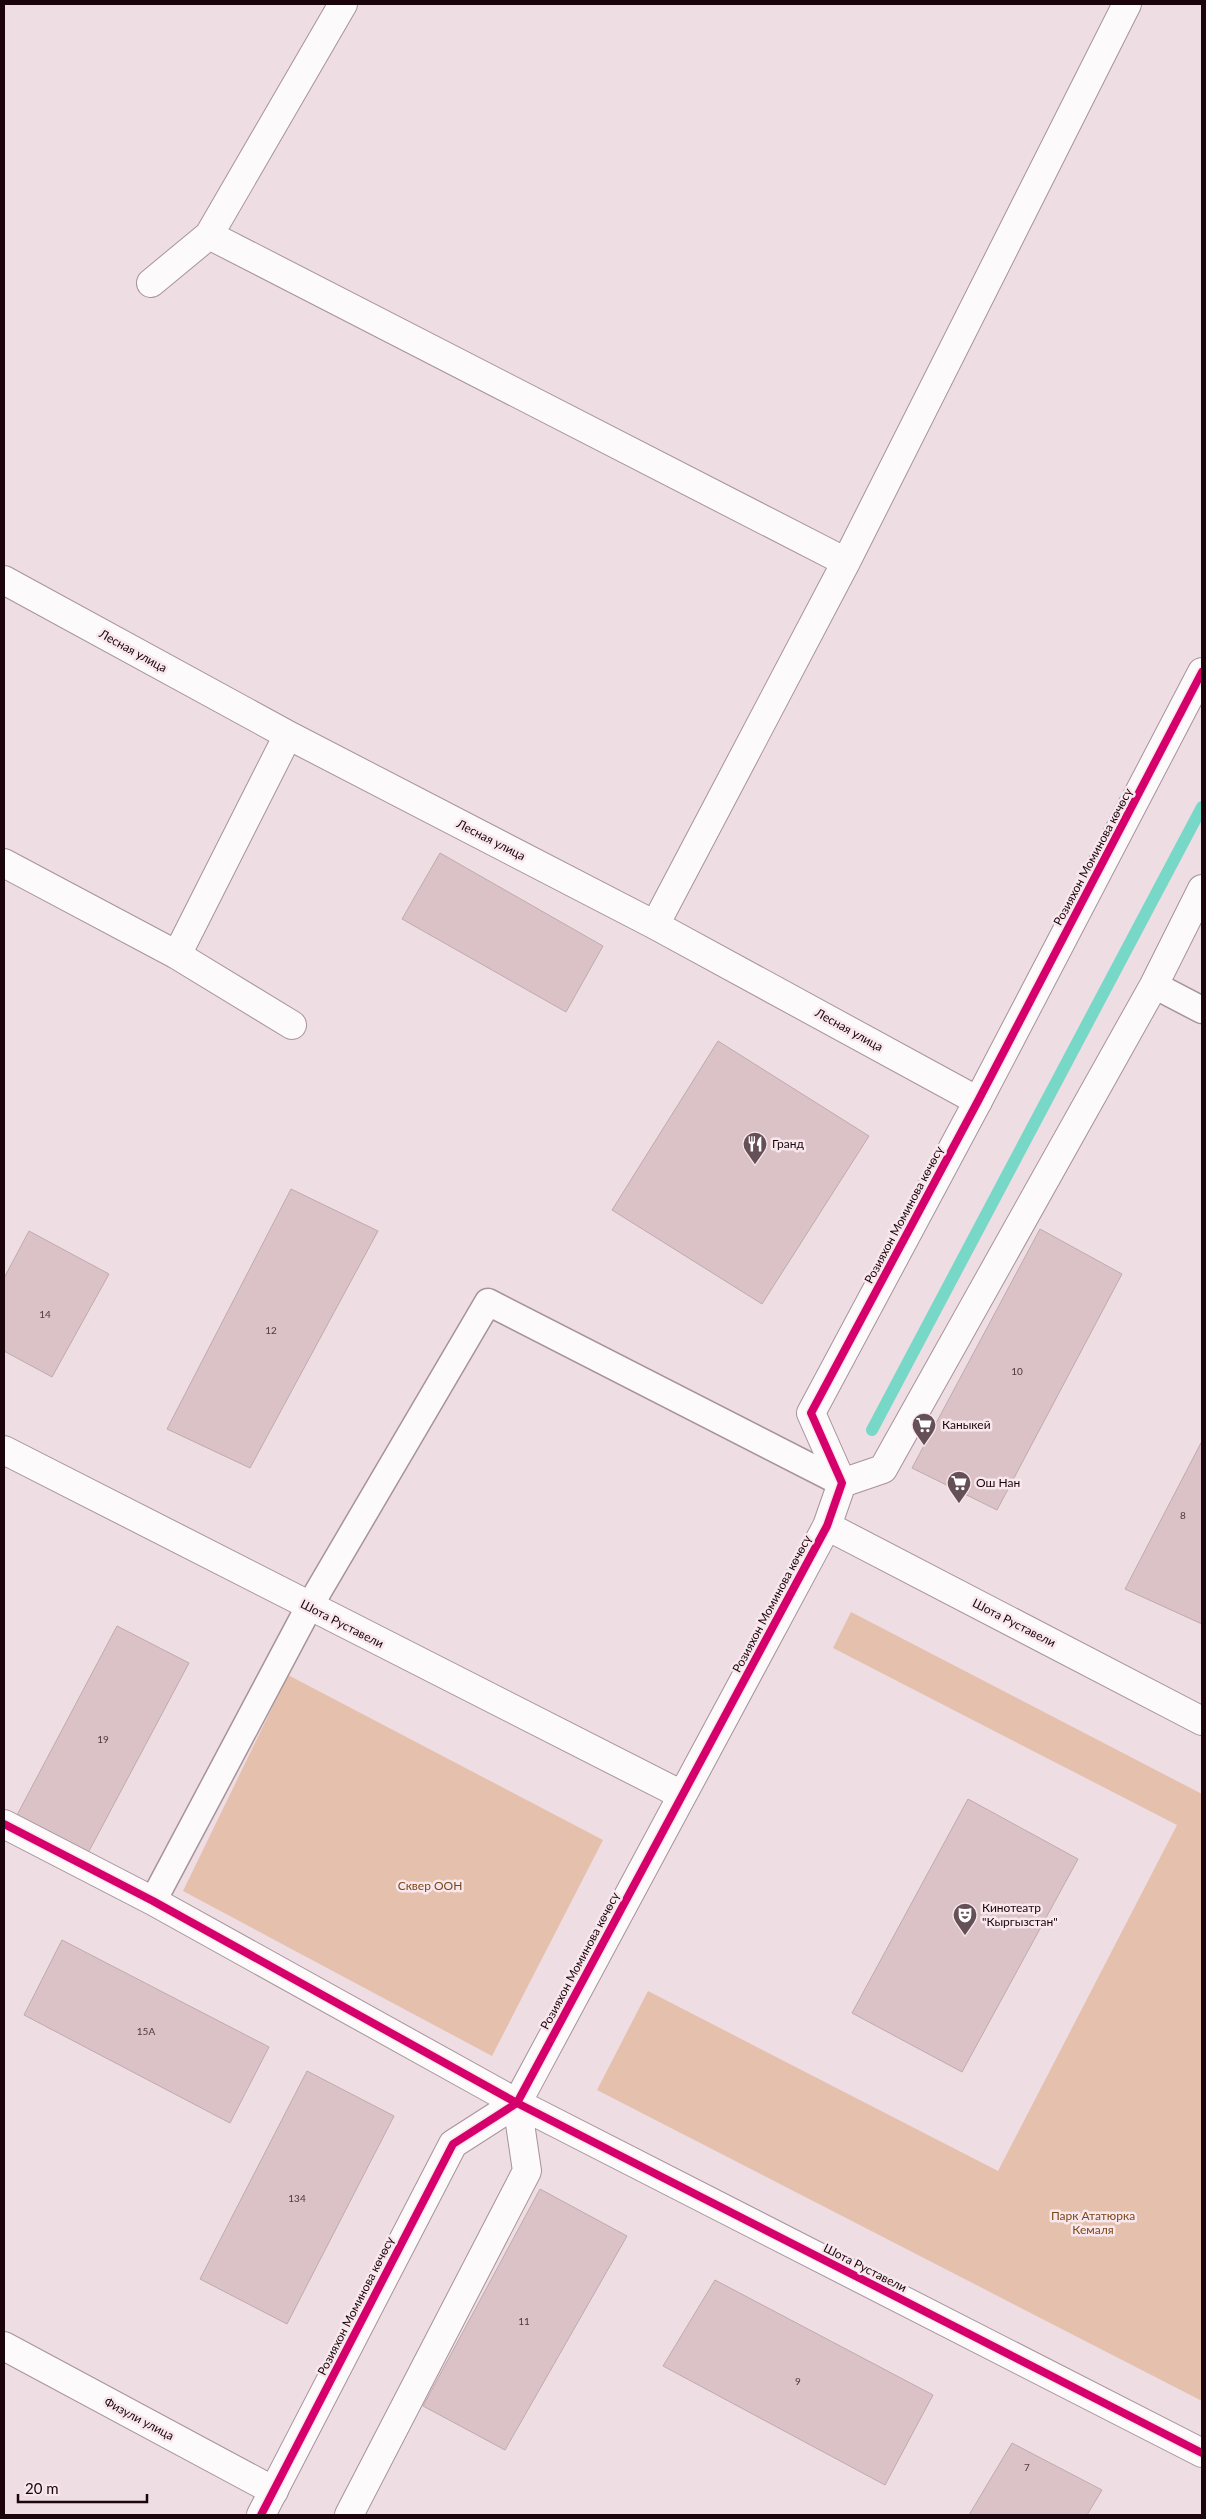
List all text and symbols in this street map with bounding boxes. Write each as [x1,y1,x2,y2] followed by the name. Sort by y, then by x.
[96,625,170,675] street label: Лесная улица
[1050,785,1136,928] street label: Розияхон Моминова көчөсү
[453,815,528,863] street label: Лесная улица
[812,1004,886,1054] street label: Лесная улица
[742,1131,768,1165] restaurant icon: Гранд
[772,1136,804,1151] place label: Гранд
[861,1143,947,1286] street label: Розияхон Моминова көчөсү
[39,1308,51,1320] house number: 14
[265,1324,277,1336] house number: 12
[1011,1365,1023,1377] house number: 10
[911,1412,937,1446] supermarket icon: Каныкей
[942,1417,991,1432] place label: Каныкей
[946,1470,972,1504] supermarket icon: Ош Нан
[976,1475,1020,1490] place label: Ош Нан
[1180,1509,1186,1521] house number: 8
[729,1532,815,1675] street label: Розияхон Моминова көчөсү
[970,1595,1058,1650] street label: Шота Руставели
[298,1596,386,1651] street label: Шота Руставели
[97,1733,109,1745] house number: 19
[398,1878,462,1893] park label: Сквер ООН
[537,1889,623,2032] street label: Розияхон Моминова көчөсү
[982,1900,1058,1929] place label: Кинотеатр "Кыргызстан"
[952,1902,978,1936] theatre icon: Кинотеатр "Кыргызстан"
[137,2025,155,2037] house number: 15А
[288,2192,306,2204] house number: 134
[1051,2208,1135,2237] park label: Парк Ататюрка Кемаля
[314,2233,397,2378] street label: Розияхон Моминова көчөсү
[821,2240,909,2295] street label: Шота Руставели
[518,2315,530,2327] house number: 11
[795,2375,801,2387] house number: 9
[102,2394,177,2443] street label: Физули улица
[1024,2461,1030,2473] house number: 7
[18,2472,146,2504] scale bar
[25,2479,59,2497] text: 20 m

